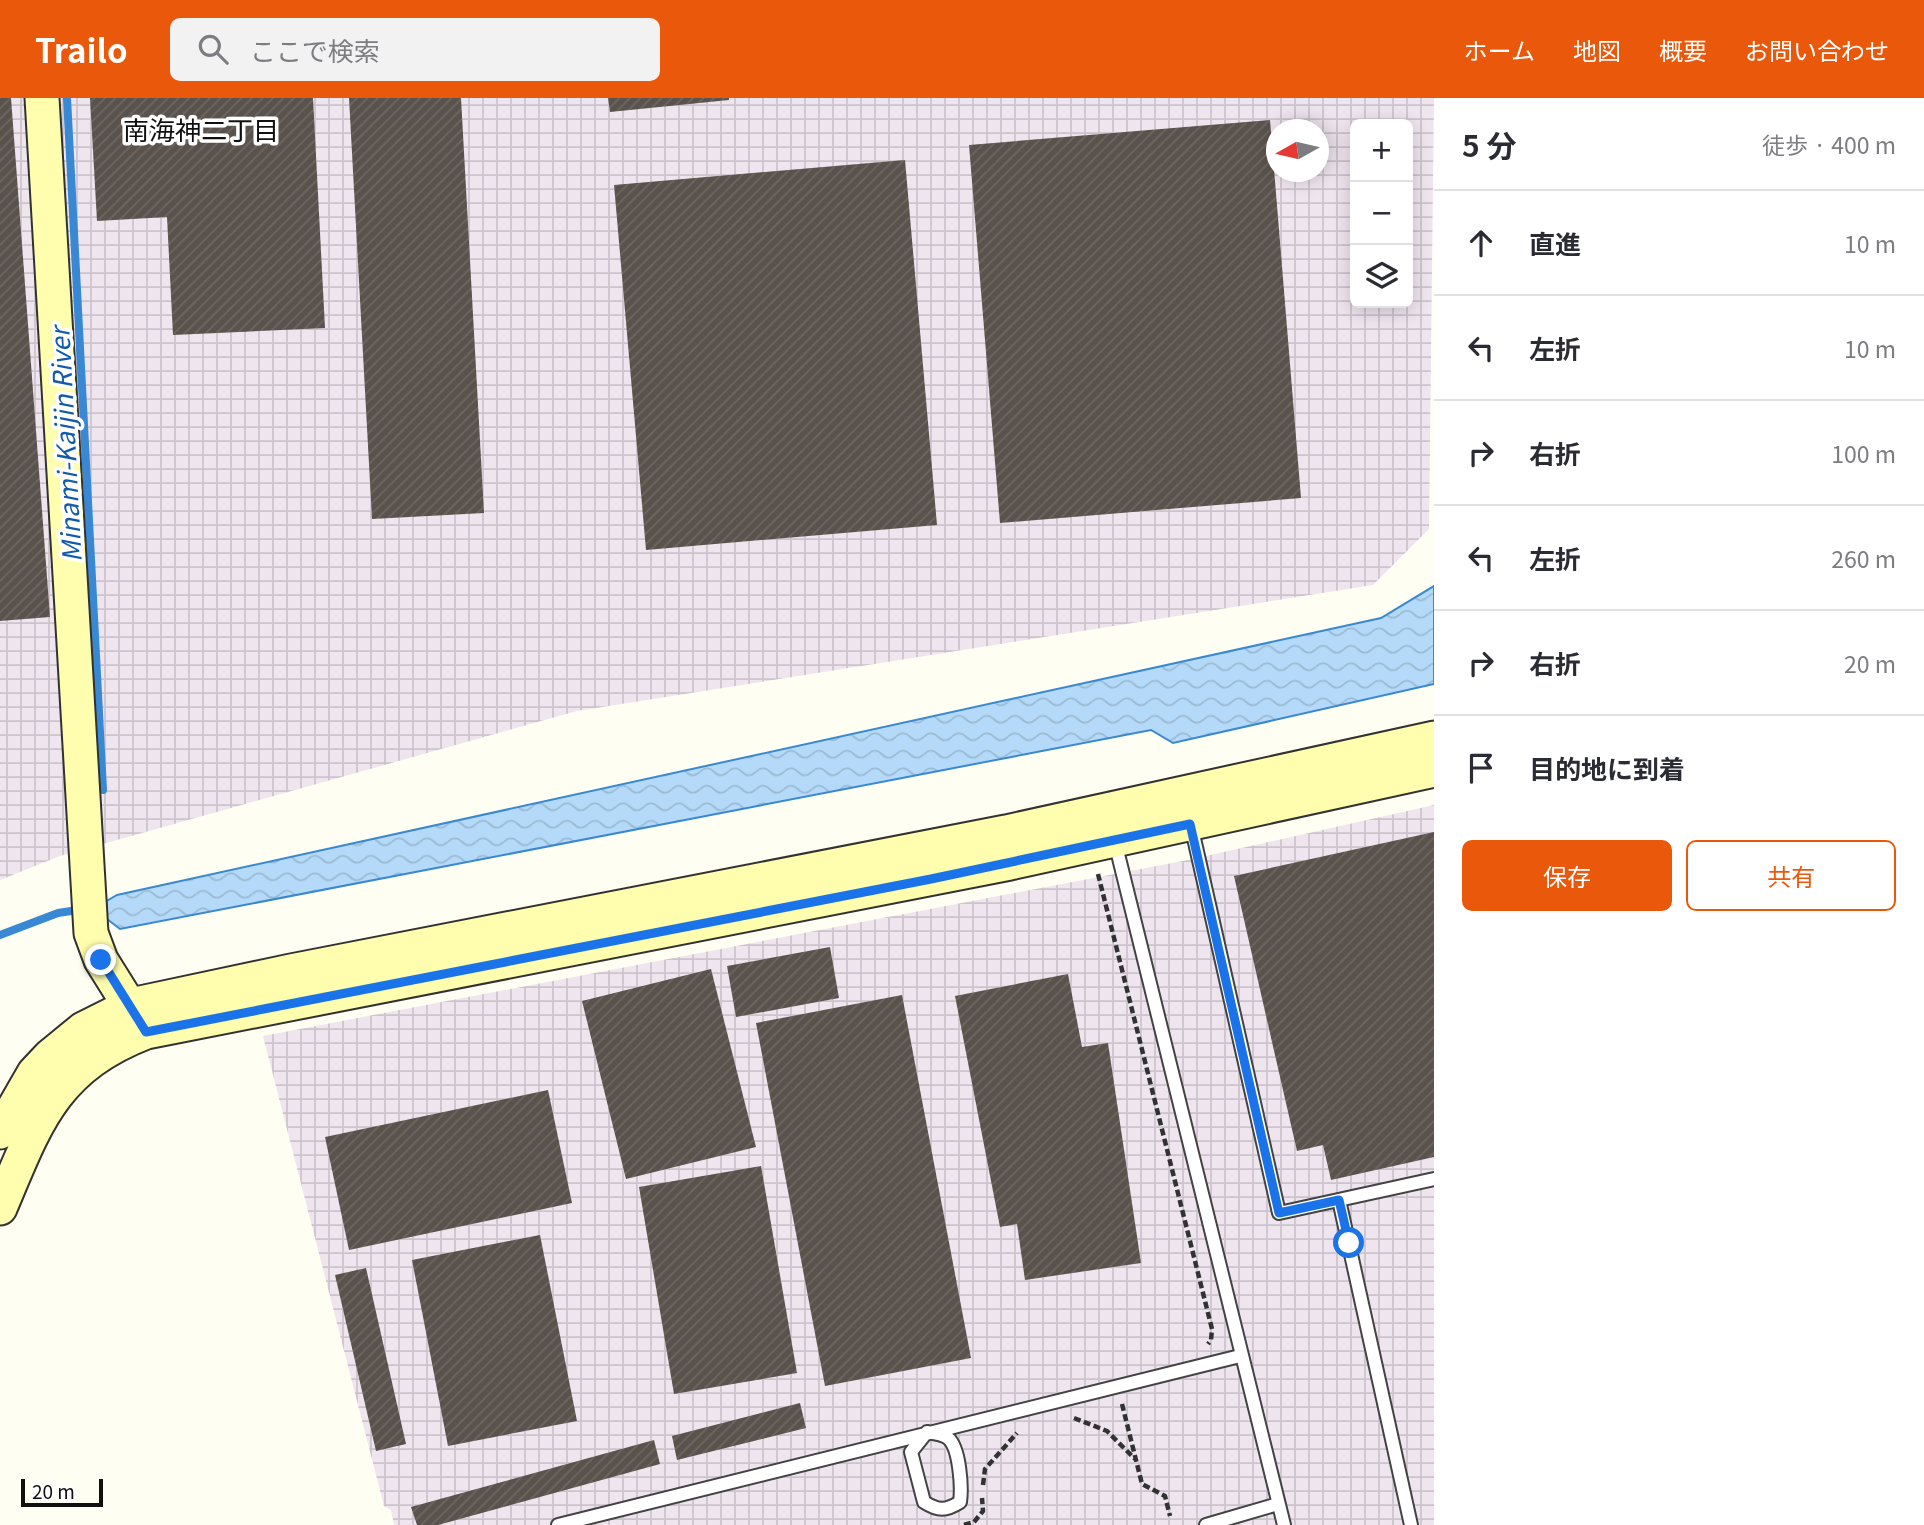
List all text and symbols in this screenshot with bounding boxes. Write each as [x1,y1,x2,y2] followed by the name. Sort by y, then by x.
[170,18,660,81] search box
[35,25,128,73] text: Trailo
[194,30,232,68] icon: search
[250,31,380,68] text: ここで検索
[1464,32,1535,67] text: ホーム
[1573,32,1621,67] text: 地図
[1659,32,1707,67] text: 概要
[1745,32,1889,67] text: お問い合わせ
[123,110,279,147] district label: 南海神二丁目
[1266,119,1329,182] north arrow
[1350,119,1413,308] map controls
[1350,119,1413,182] button: +
[1462,122,1517,166] text: 5 分
[1762,127,1896,161] text: 徒歩 · 400 m
[1350,182,1413,245] button: −
[1462,224,1500,262] icon: ahead
[1529,224,1581,261] text: 直進
[1844,226,1896,260] text: 10 m
[1350,245,1413,308] button: layers
[39,323,89,563] water label: Minami-Kaijin River
[1462,329,1500,367] icon: left
[1529,329,1581,366] text: 左折
[1844,331,1896,365] text: 10 m
[1462,434,1500,472] icon: right
[1529,434,1581,471] text: 右折
[1831,436,1896,470] text: 100 m
[1462,539,1500,577] icon: left
[1529,539,1581,576] text: 左折
[1831,541,1896,575] text: 260 m
[1462,644,1500,682] icon: right
[1529,644,1581,681] text: 右折
[1844,646,1896,680] text: 20 m
[1462,749,1500,787] icon: arrive
[1529,749,1685,786] text: 目的地に到着
[1462,840,1672,911] button: 保存
[1686,840,1896,911] button: 共有
[85,944,116,975] route end
[1333,1227,1364,1258] route start
[21,1476,103,1508] scale bar
[32,1477,75,1504] text: 20 m

